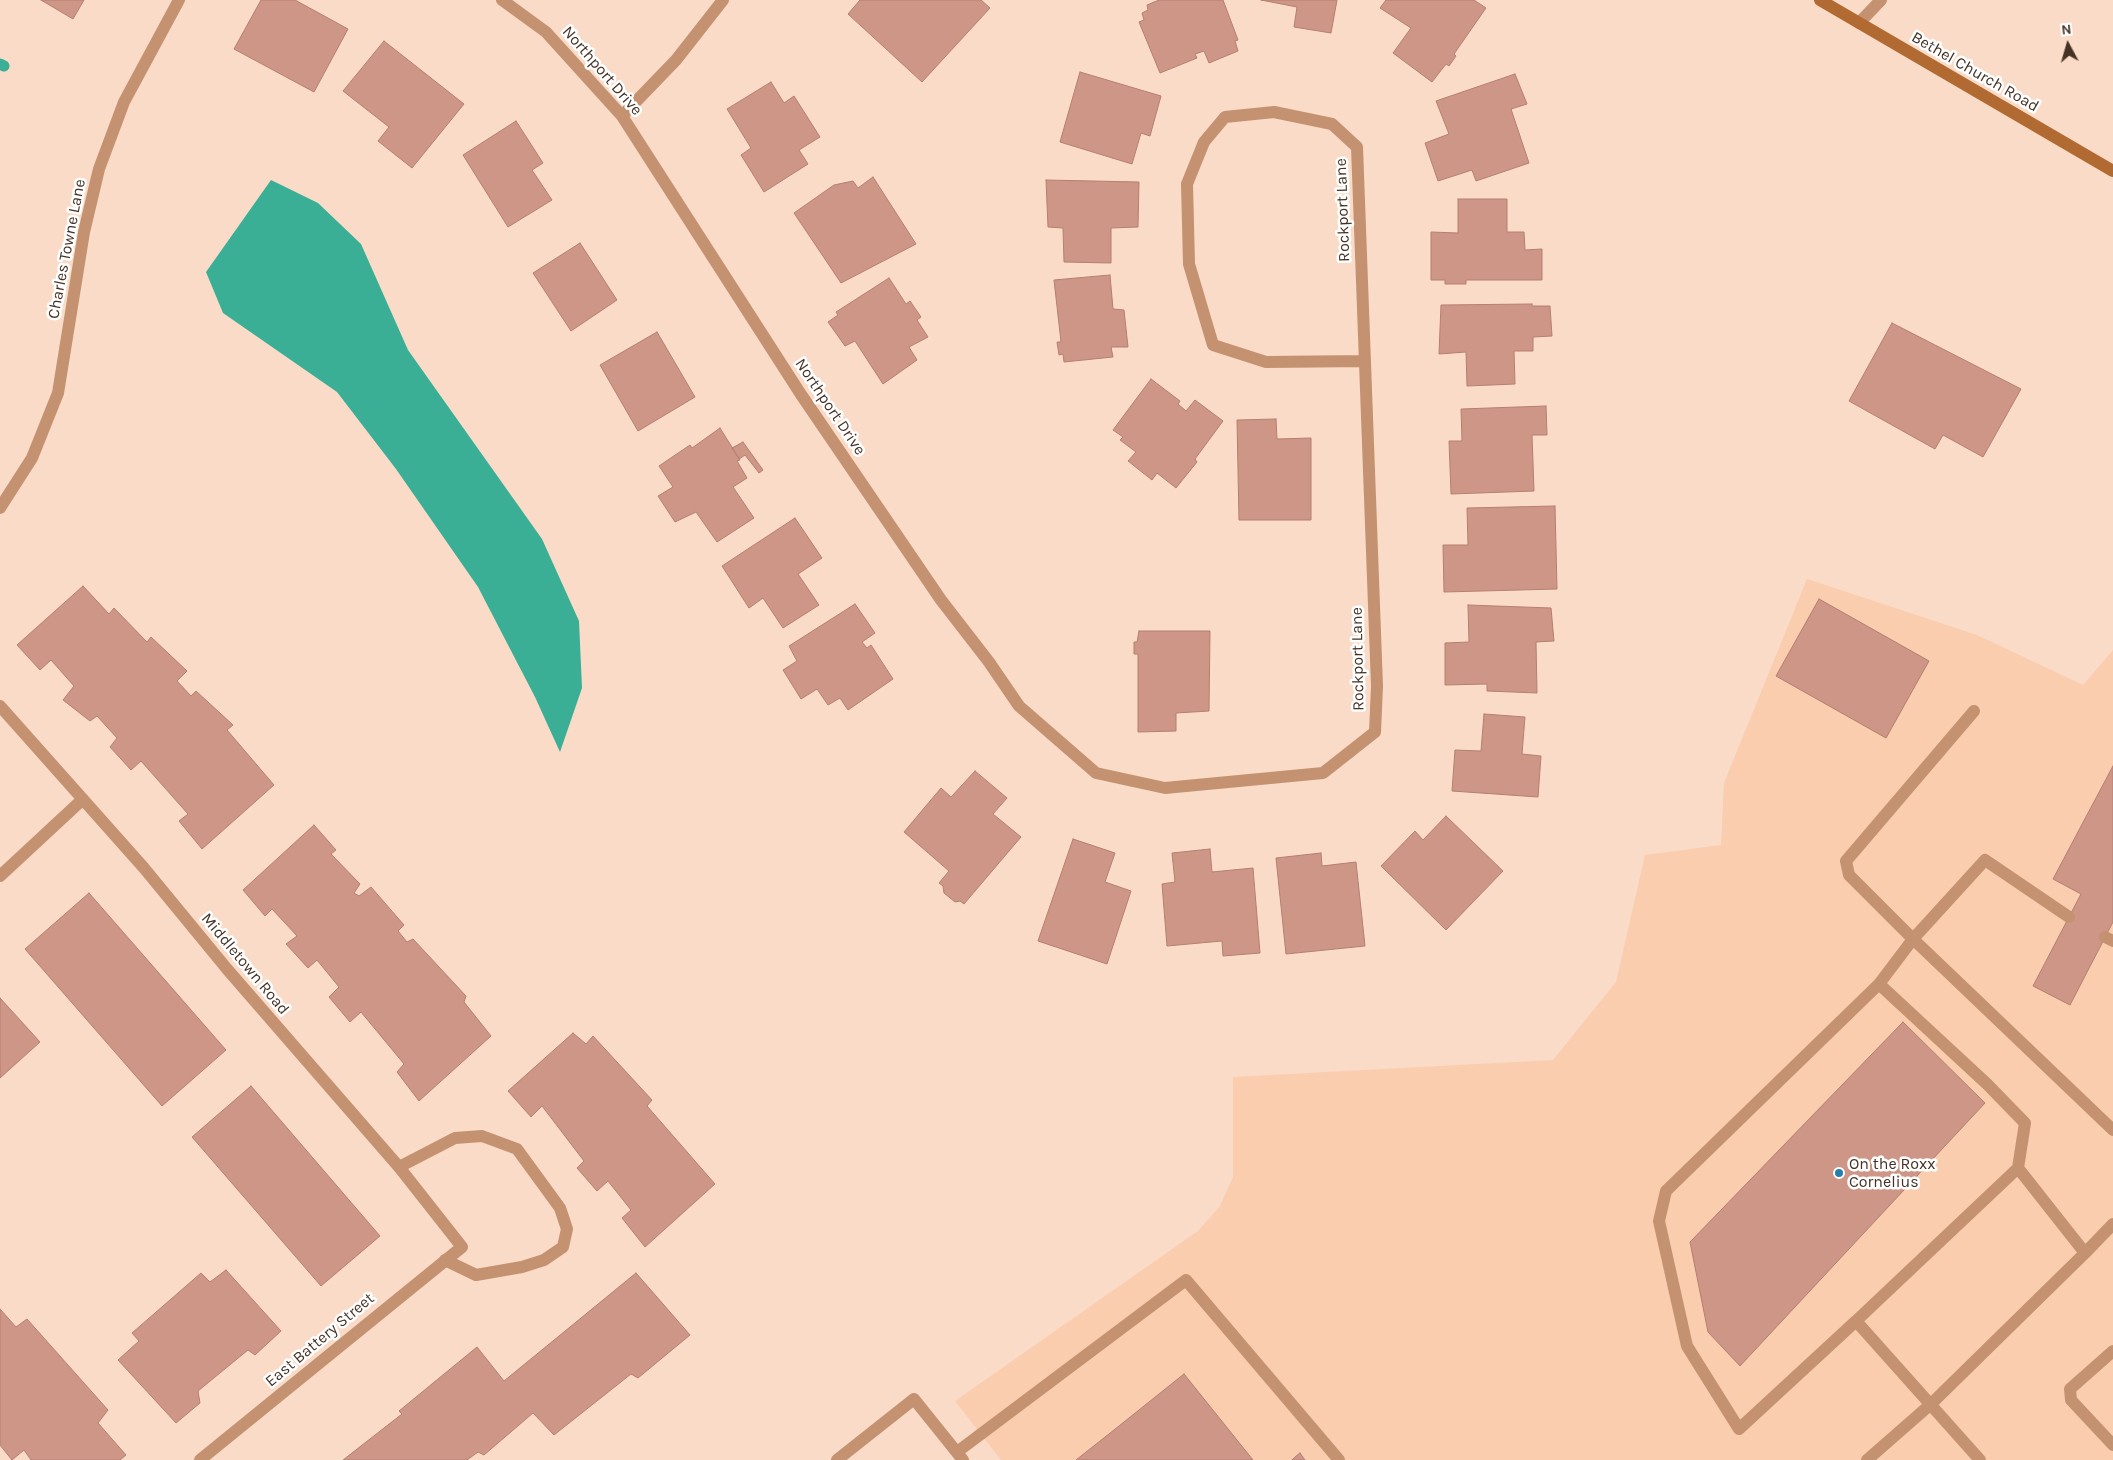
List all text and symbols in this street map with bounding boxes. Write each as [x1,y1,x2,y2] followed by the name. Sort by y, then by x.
[2043,20,2093,70] north arrow
[2060,21,2072,39] text: N
[558,22,646,120] street label: Northport Drive
[1908,28,2042,116] street label: Bethel Church Road
[1332,158,1354,262] street label: Rockport Lane
[44,178,90,320] street label: Charles Towne Lane
[791,355,869,459] street label: Northport Drive
[1347,607,1369,711] street label: Rockport Lane
[197,909,293,1019] street label: Middletown Road
[1849,1154,1935,1192] place label: On the Roxx Cornelius
[1833,1167,1845,1179] marker: On the Roxx Cornelius
[262,1289,378,1391] street label: East Battery Street

